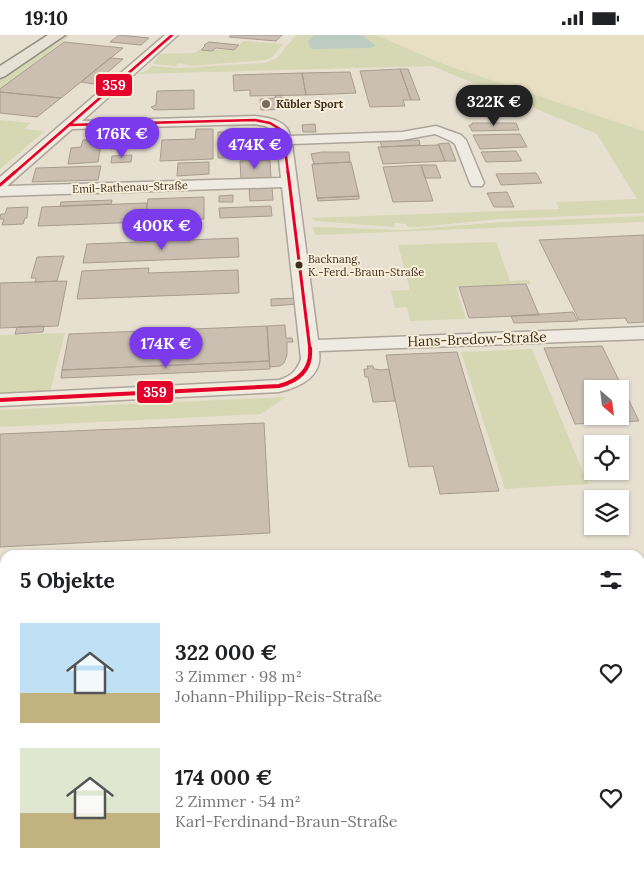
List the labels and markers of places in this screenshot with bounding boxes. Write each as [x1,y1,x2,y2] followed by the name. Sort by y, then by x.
[453,84,535,127] pin: 322K €
[276,97,344,111] place label: Kübler Sport
[260,98,272,110] marker: Kübler Sport
[81,117,163,159] pin: 176K €
[214,127,296,170] pin: 474K €
[121,209,203,251] pin: 400K €
[308,252,424,279] place label: Backnang, K.-Ferd.-Braun-Straße
[294,260,304,270] marker: Backnang, K.-Ferd.-Braun-Straße
[125,327,207,369] pin: 174K €

